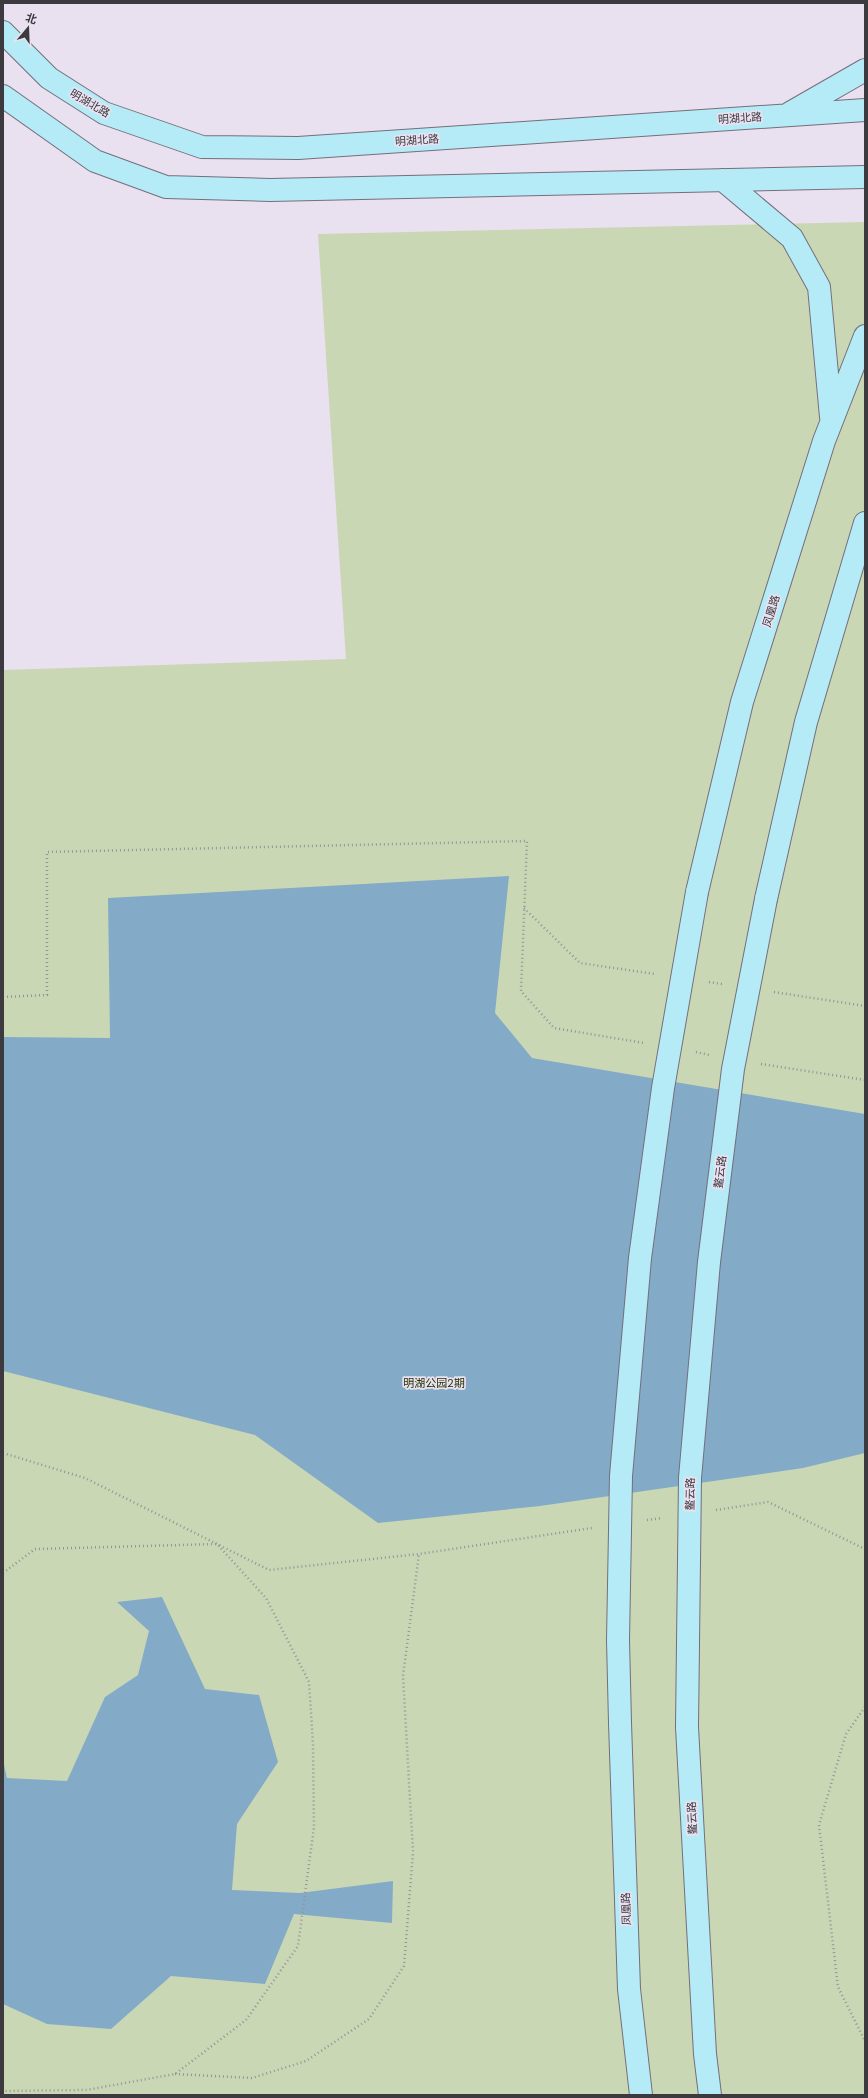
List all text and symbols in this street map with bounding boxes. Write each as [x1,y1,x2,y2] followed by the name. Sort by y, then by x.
[8,8,48,48] north arrow
[24,10,39,27] text: 北
[67,86,113,120] street label: 明湖北路
[718,109,762,127] street label: 明湖北路
[395,131,439,149] street label: 明湖北路
[759,593,783,629] street label: 凤凰路
[711,1155,729,1189] street label: 鳌云路
[403,1376,465,1390] park label: 明湖公园2期
[683,1477,697,1511] street label: 鳌云路
[684,1801,700,1835] street label: 鳌云路
[618,1892,634,1926] street label: 凤凰路

